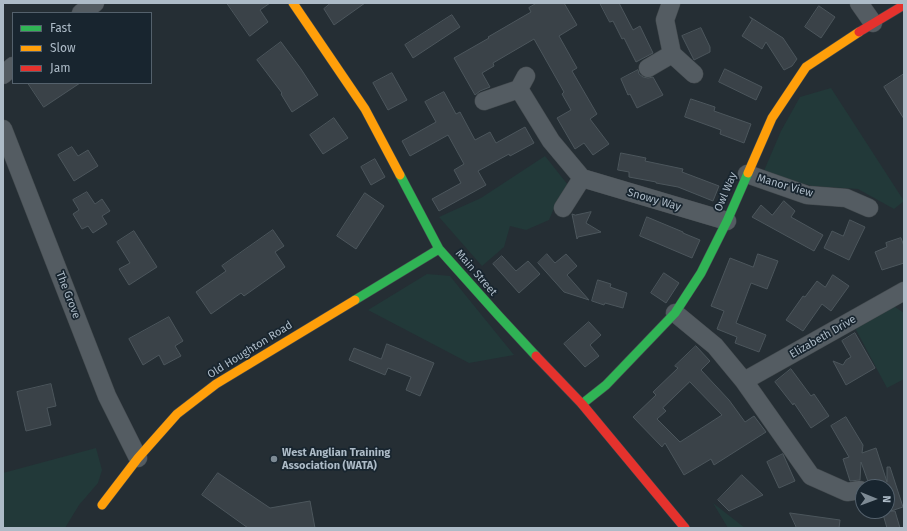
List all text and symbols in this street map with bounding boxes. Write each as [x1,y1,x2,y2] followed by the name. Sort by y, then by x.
[12,12,152,84] legend
[50,21,72,35] text: Fast
[50,41,76,55] text: Slow
[50,61,70,75] text: Jam
[712,170,740,214] street label: Owl Way
[755,172,815,200] street label: Manor View
[626,186,682,214] street label: Snowy Way
[452,247,500,299] street label: Main Street
[53,269,83,321] street label: The Grove
[787,313,859,361] street label: Elizabeth Drive
[205,319,295,381] street label: Old Houghton Road
[282,446,390,472] place label: West Anglian Training Association (WATA)
[269,454,279,464] marker: West Anglian Training Association (WATA)
[855,479,895,519] north arrow
[880,495,893,503] text: N

